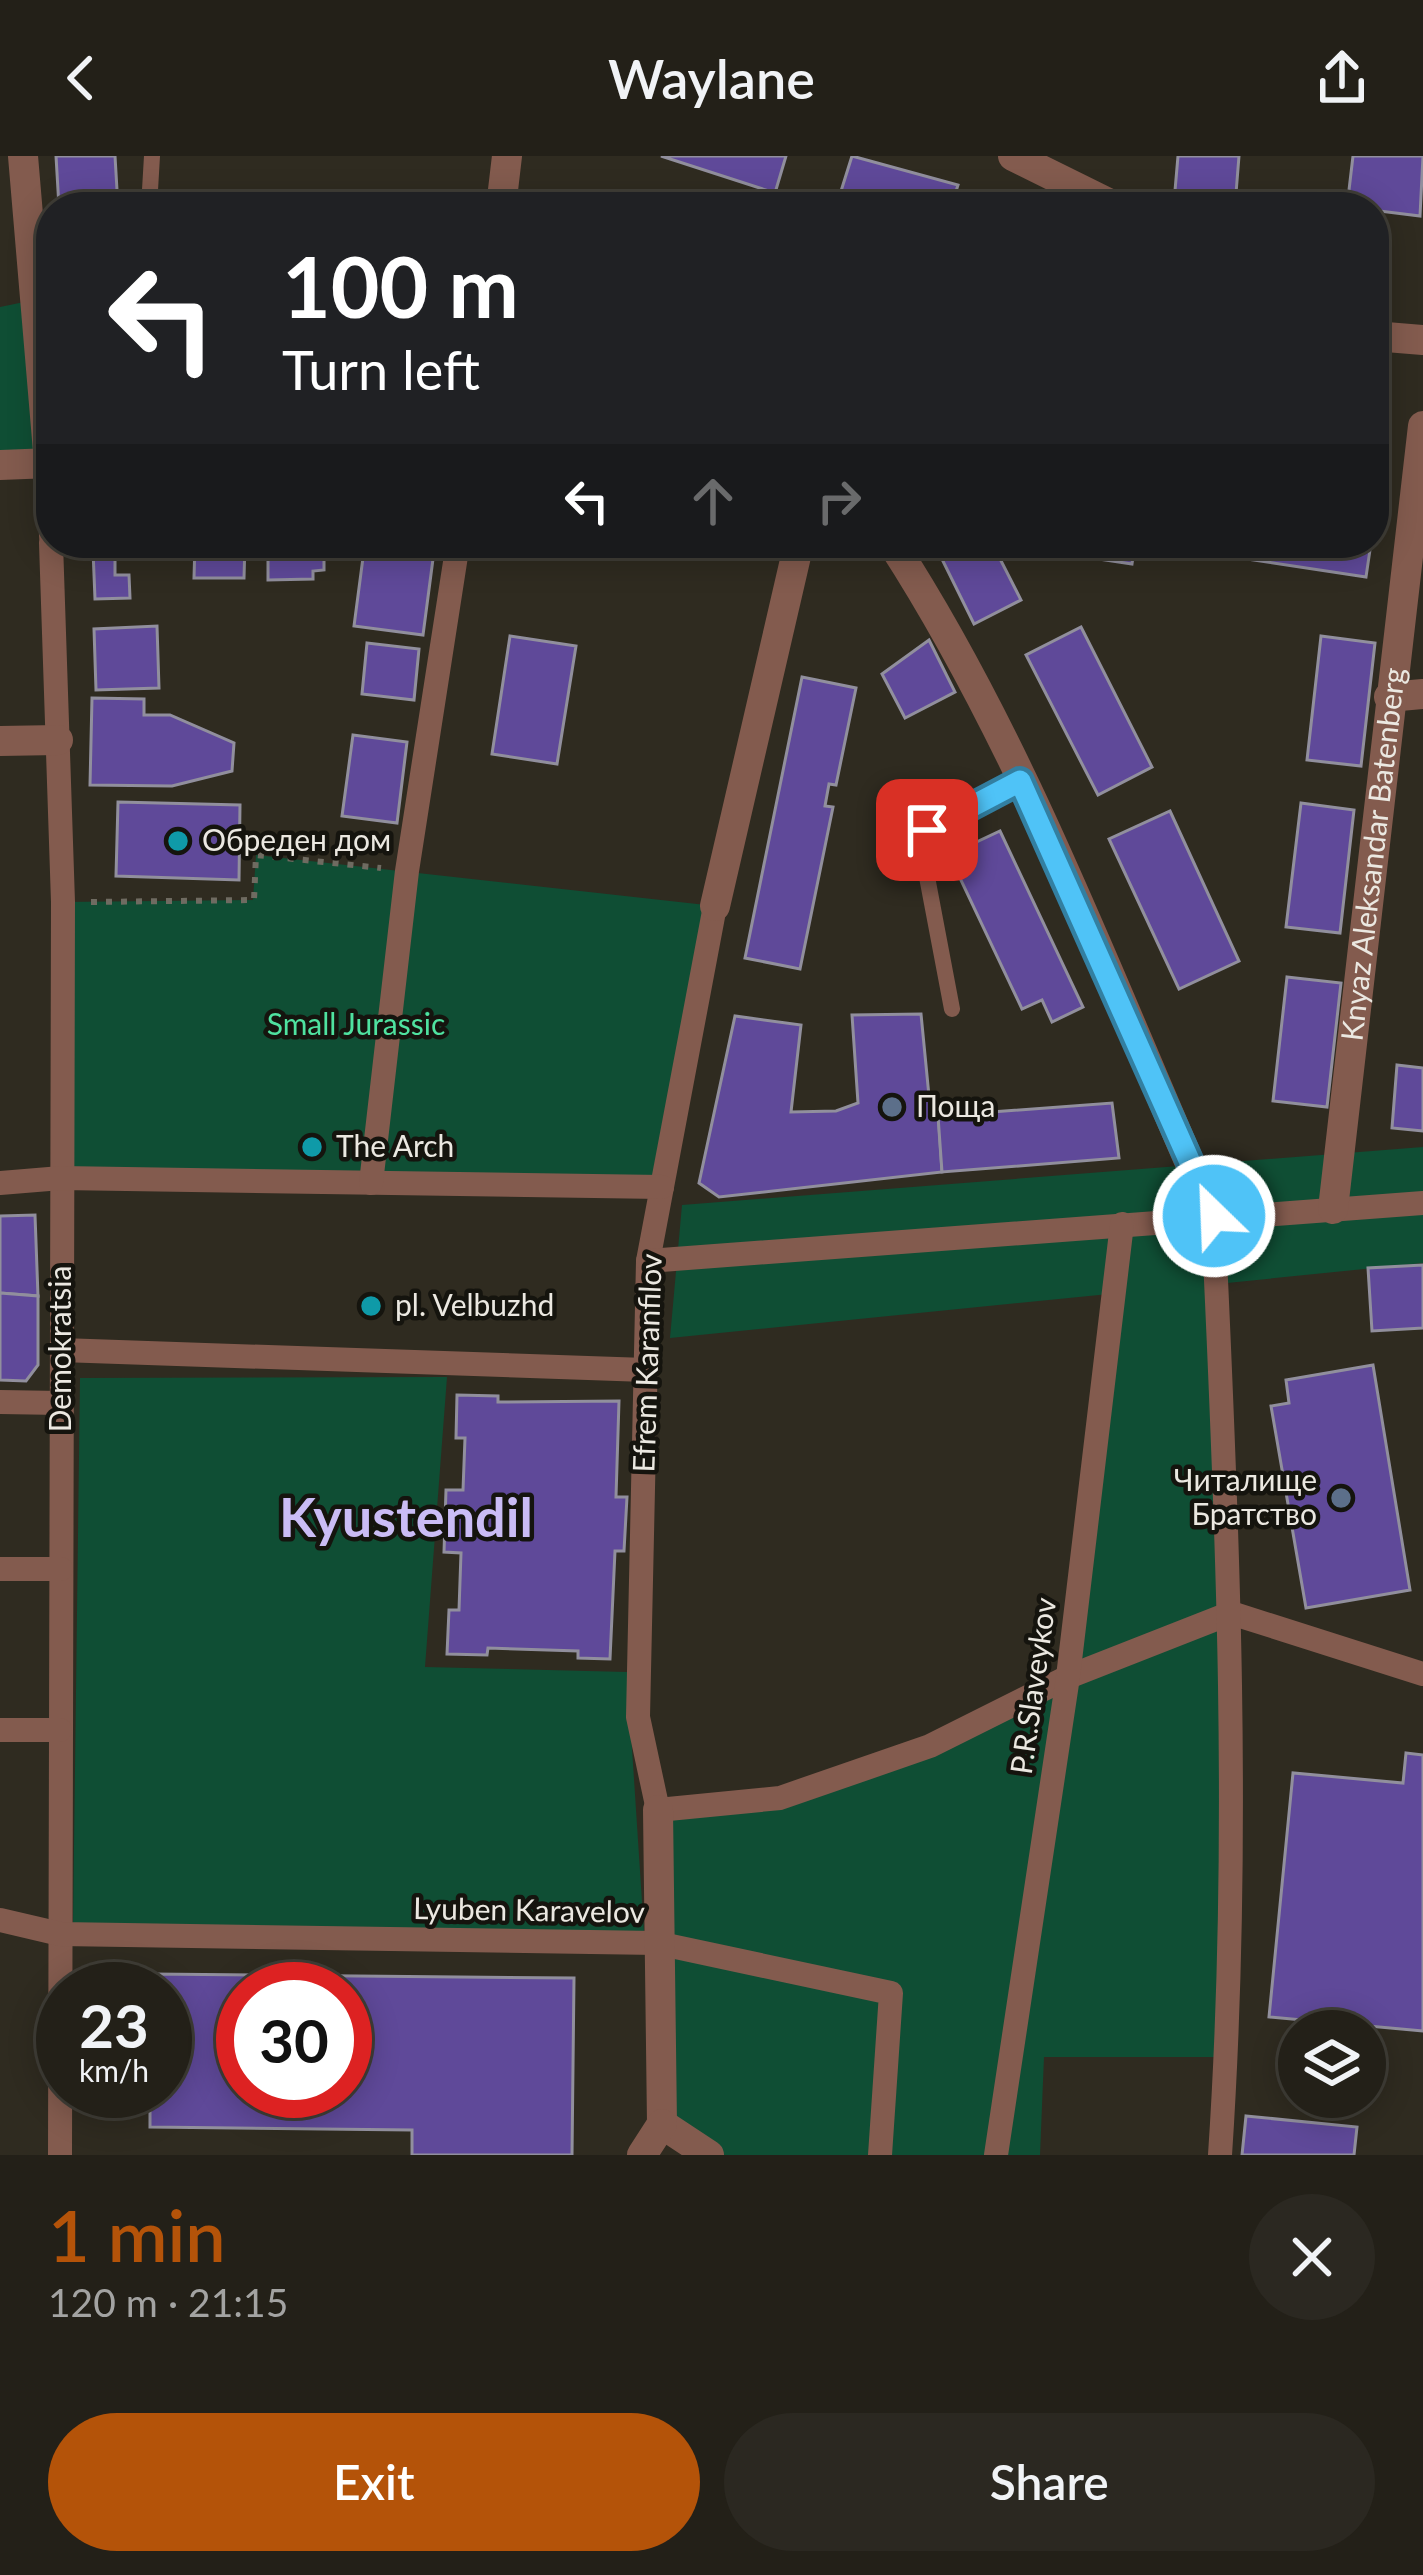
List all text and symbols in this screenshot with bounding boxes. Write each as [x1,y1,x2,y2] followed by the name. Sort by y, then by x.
[48,45,114,111] icon: back
[1309,45,1375,111] icon: share
[608,46,815,111] text: Waylane
[282,235,519,336] text: 100 m
[84,240,240,396] icon: left
[282,337,480,402] text: Turn left
[554,468,620,534] icon: left
[680,468,746,534] icon: ahead
[806,468,872,534] icon: right
[1332,666,1411,1043] street label: Knyaz Aleksandar Batenberg
[876,779,978,881] pin
[894,797,960,863] icon: arrive
[202,821,391,857] place label: Обреден дом
[165,828,191,854] marker: Обреден дом
[267,1005,445,1041] park label: Small Jurassic
[916,1087,995,1123] place label: Поща
[879,1094,905,1120] marker: Поща
[336,1127,454,1163] place label: The Arch
[299,1134,325,1160] marker: The Arch
[1151,1153,1277,1279] position arrow
[624,1252,668,1473] street label: Efrem Karanfilov
[41,1266,77,1432] street label: Demokratsia
[395,1286,554,1322] place label: pl. Velbuzhd
[358,1293,384,1319] marker: pl. Velbuzhd
[1174,1461,1317,1531] place label: Читалище Братство
[279,1484,533,1549] district label: Kyustendil
[1328,1485,1354,1511] marker: Читалище Братство
[1002,1595,1062,1776] street label: P.R.Slaveykov
[413,1889,646,1929] street label: Lyuben Karavelov
[216,1962,372,2118] speed limit sign: 30
[79,1989,149,2061] text: 23
[1278,2010,1386,2118] map controls
[1278,2010,1386,2118] button: layers
[79,2052,149,2088] text: km/h
[48,2191,226,2277] text: 1 min
[1249,2194,1375,2320] button: close
[48,2279,288,2325] text: 120 m · 21:15
[48,2413,700,2551] button: Exit
[724,2413,1375,2551] button: Share

